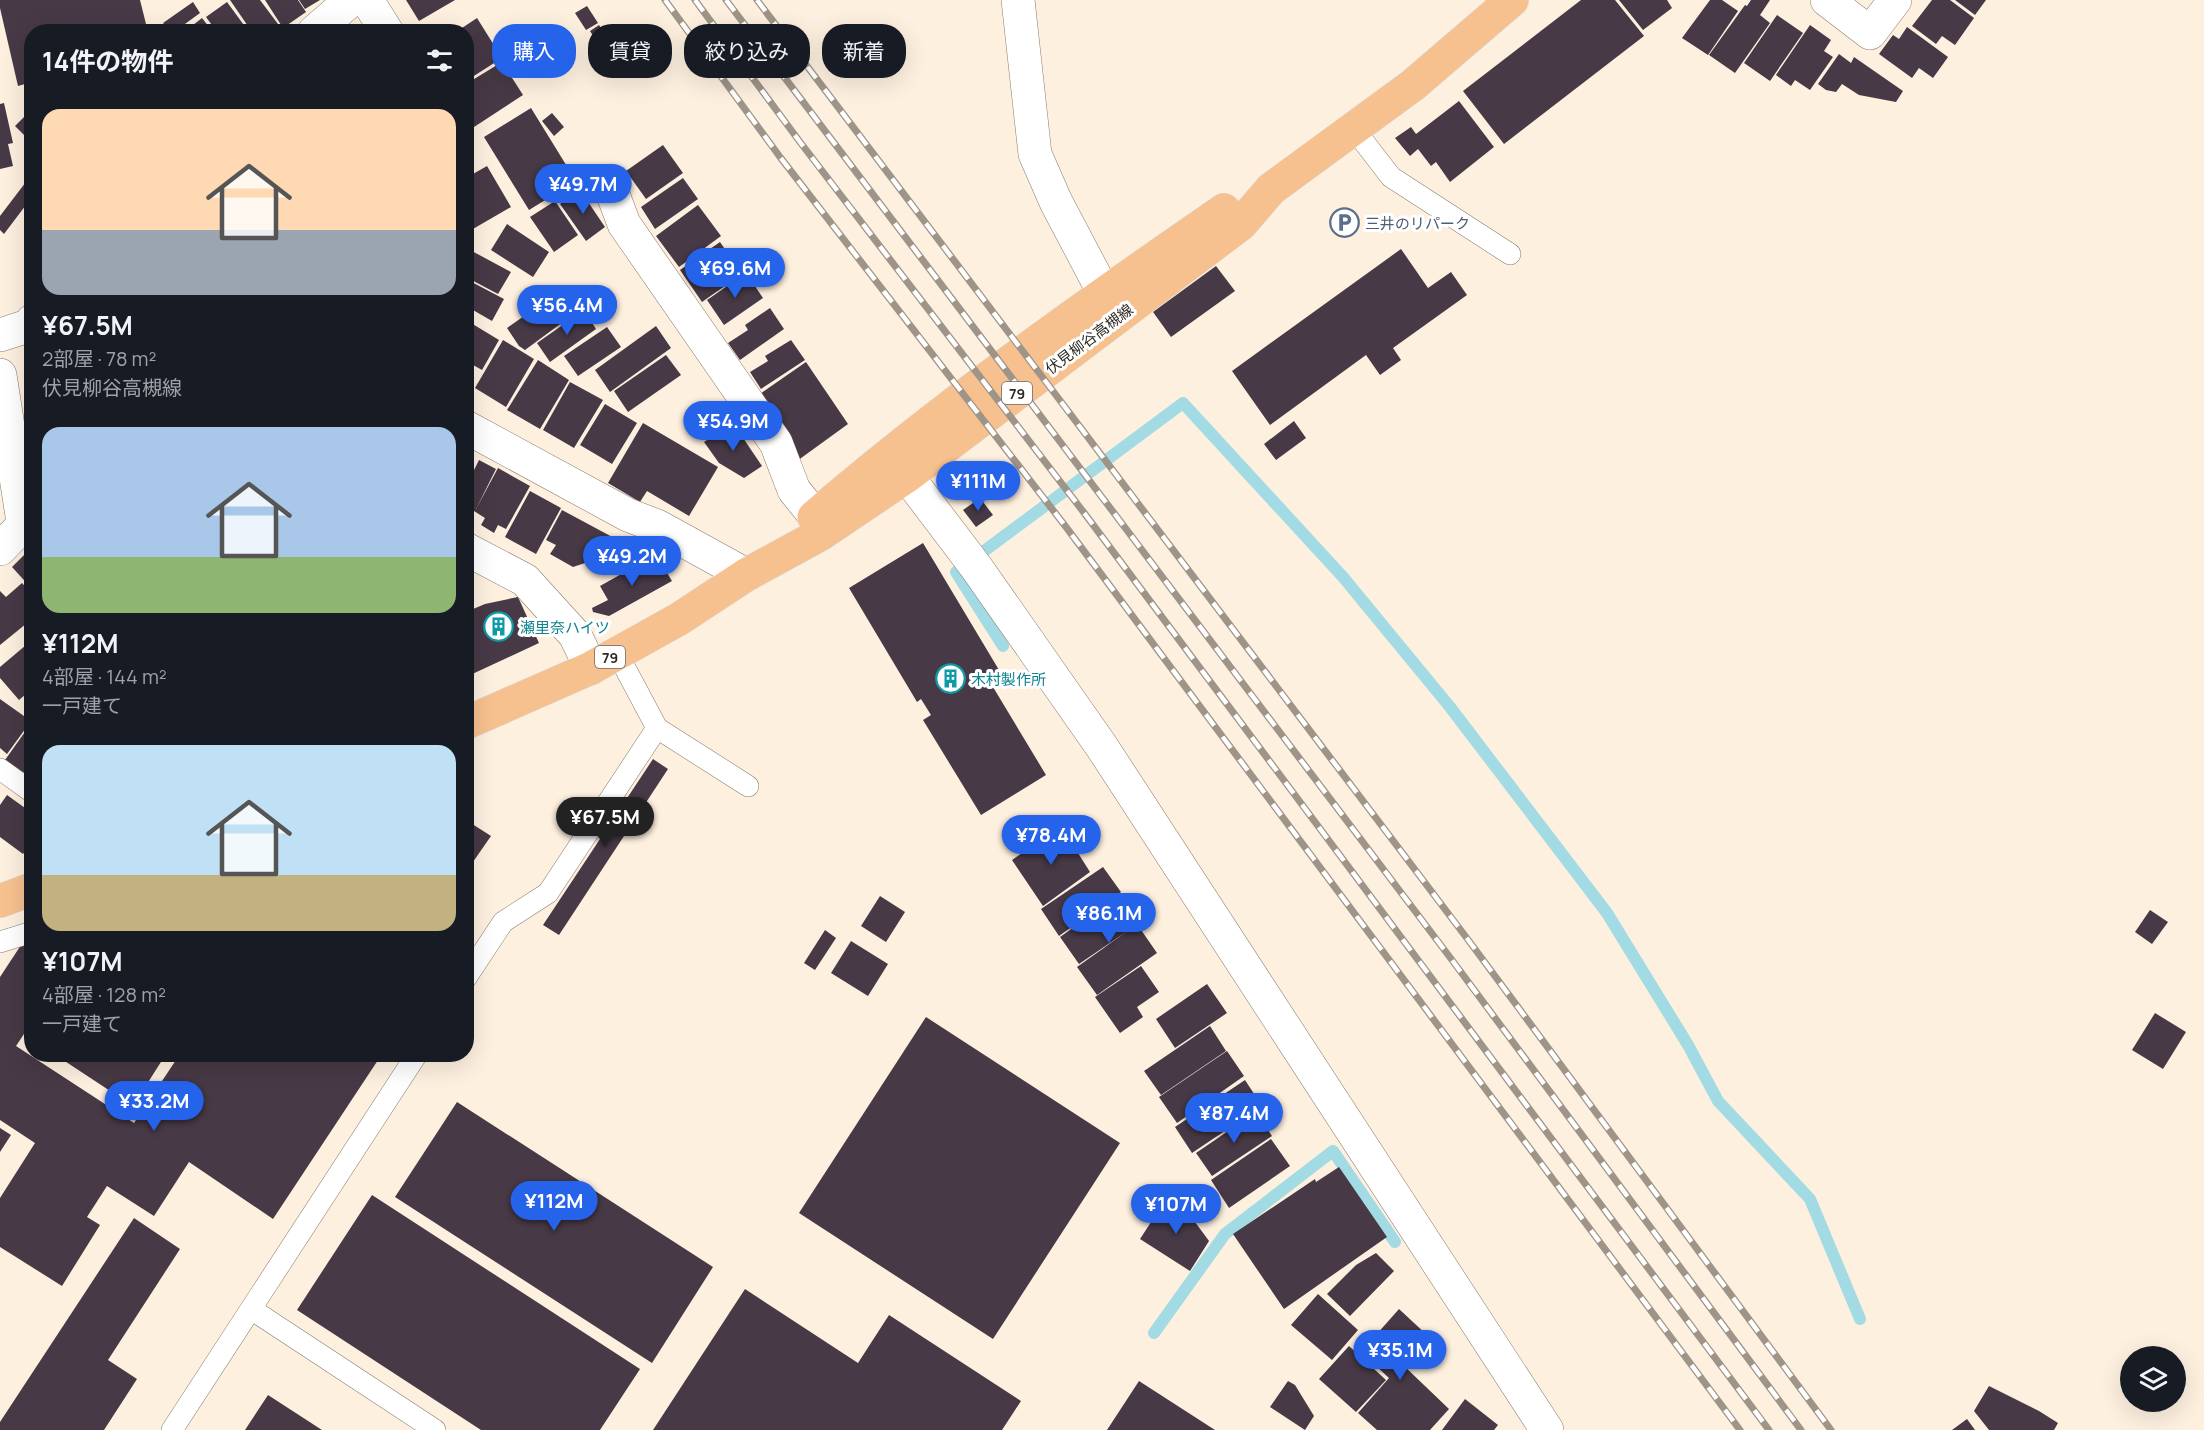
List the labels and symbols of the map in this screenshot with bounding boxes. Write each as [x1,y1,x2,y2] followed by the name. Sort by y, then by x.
[534,164,632,215] pin: ¥49.7M
[1328,207,1360,239] parking icon: 三井のリパーク
[1365,213,1470,234] place label: 三井のリパーク
[686,248,784,299] pin: ¥69.6M
[518,285,616,336] pin: ¥56.4M
[1041,299,1137,379] street label: 伏見柳谷高槻線
[1002,382,1032,404] road number: 79
[684,401,782,452] pin: ¥54.9M
[936,461,1020,512] pin: ¥111M
[583,536,681,587] pin: ¥49.2M
[483,611,515,643] building icon: 瀬里奈ハイツ
[520,617,610,638] place label: 瀬里奈ハイツ
[595,646,625,668] road number: 79
[934,663,966,695] building icon: 木村製作所
[971,669,1046,690] place label: 木村製作所
[556,797,654,848] pin: ¥67.5M
[1002,815,1100,866] pin: ¥78.4M
[1060,893,1158,944] pin: ¥86.1M
[105,1081,203,1132] pin: ¥33.2M
[1185,1093,1283,1144] pin: ¥87.4M
[512,1181,596,1232] pin: ¥112M
[1134,1184,1218,1235] pin: ¥107M
[1351,1330,1449,1381] pin: ¥35.1M

